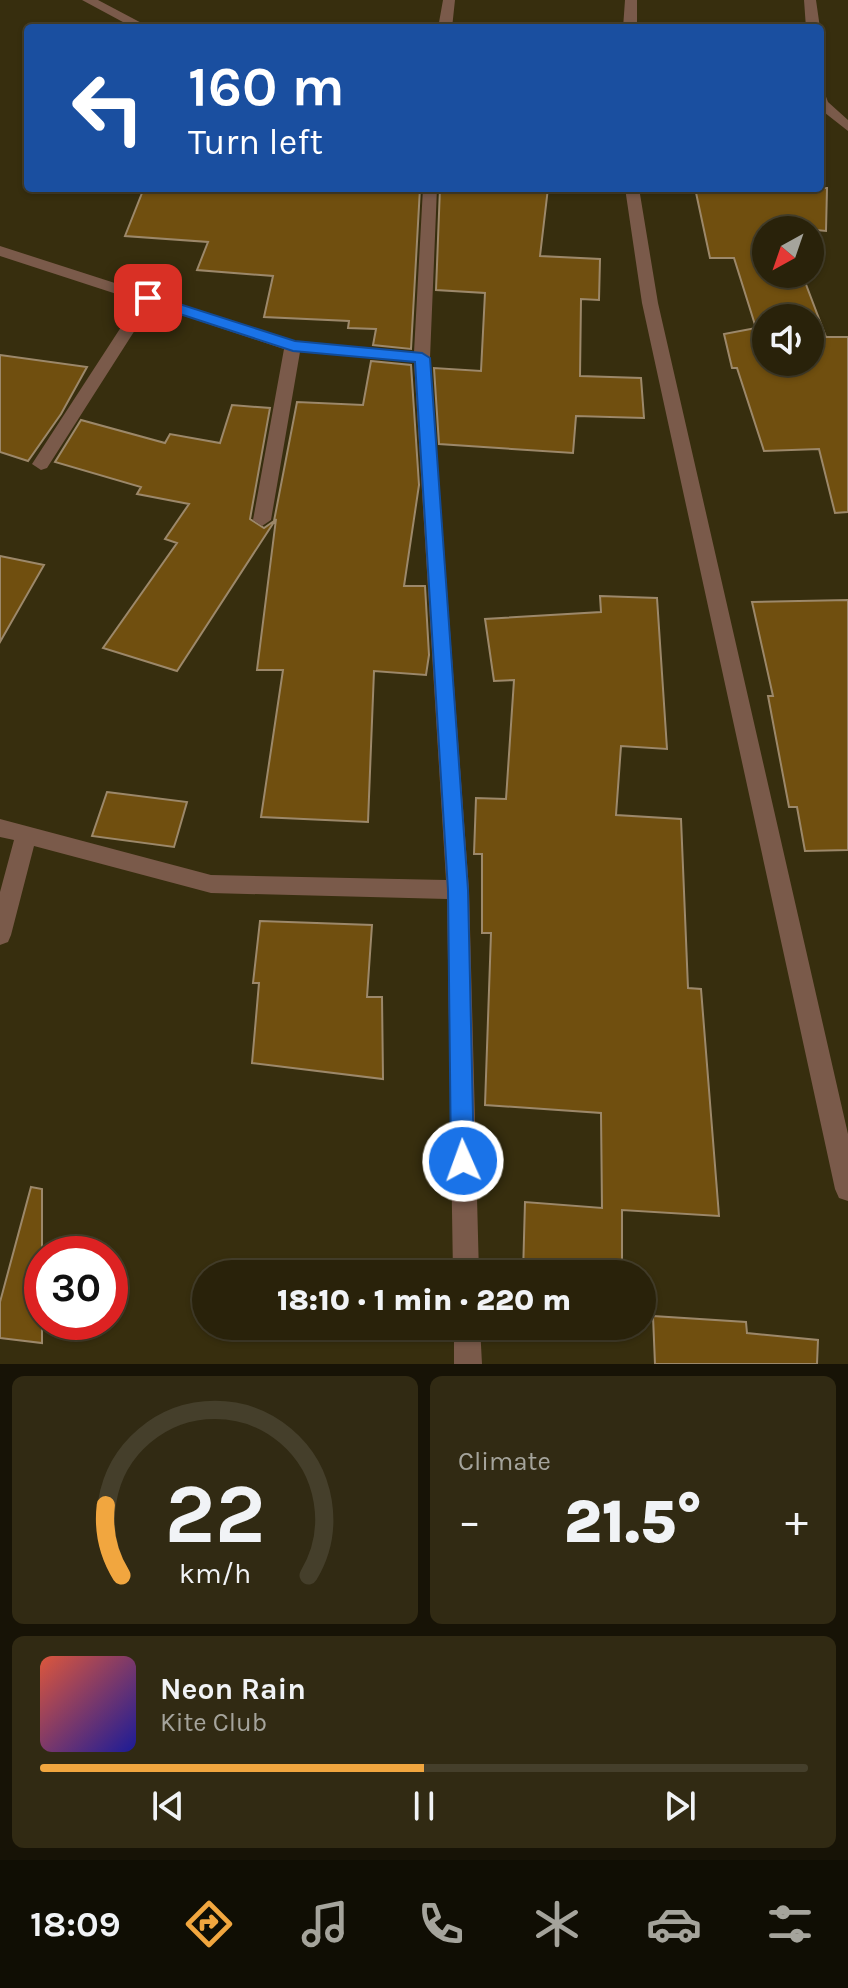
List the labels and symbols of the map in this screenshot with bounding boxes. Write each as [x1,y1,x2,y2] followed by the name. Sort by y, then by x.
[752,216,824,288] north arrow
[114,264,182,332] pin
[421,1119,505,1203] position arrow
[24,1236,128,1340] speed limit sign: 30

